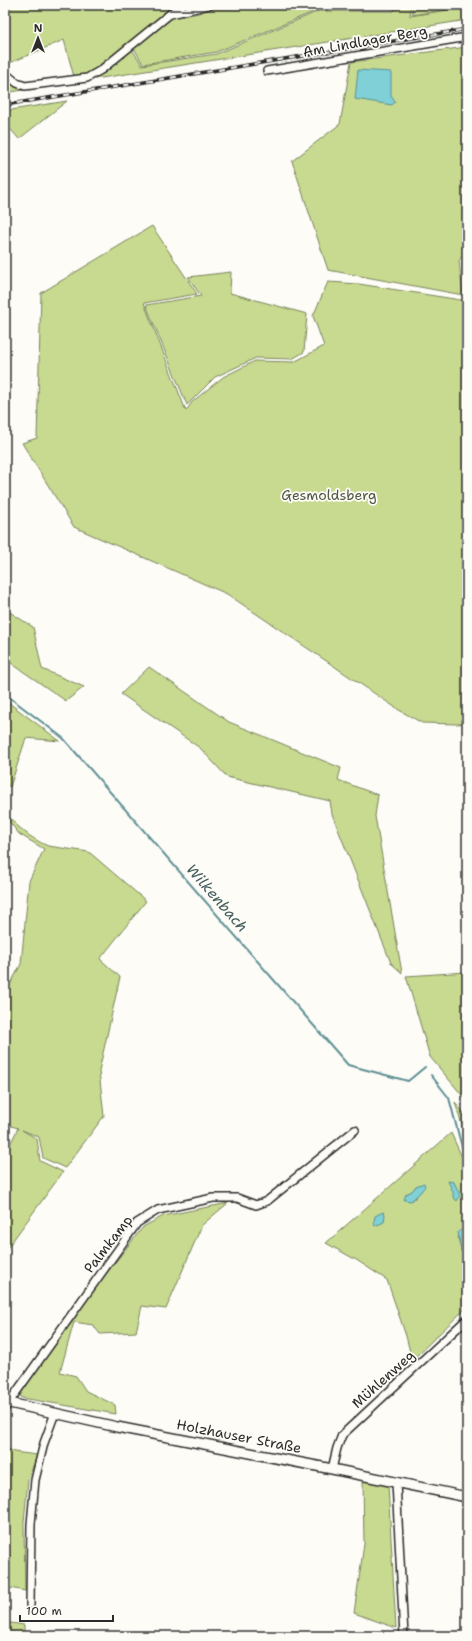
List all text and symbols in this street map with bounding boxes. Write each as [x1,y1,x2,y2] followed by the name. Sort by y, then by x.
[18,18,58,58] north arrow
[34,21,43,36] text: N
[301,21,429,61] street label: Am Lindlager Berg
[281,486,377,504] park label: Gesmoldsberg
[182,860,252,936] water label: Wilkenbach
[80,1211,136,1277] street label: Palmkamp
[348,1346,418,1412] street label: Mühlenweg
[175,1415,303,1457] street label: Holzhauser Straße
[20,1597,113,1623] scale bar
[26,1603,62,1619] text: 100 m

